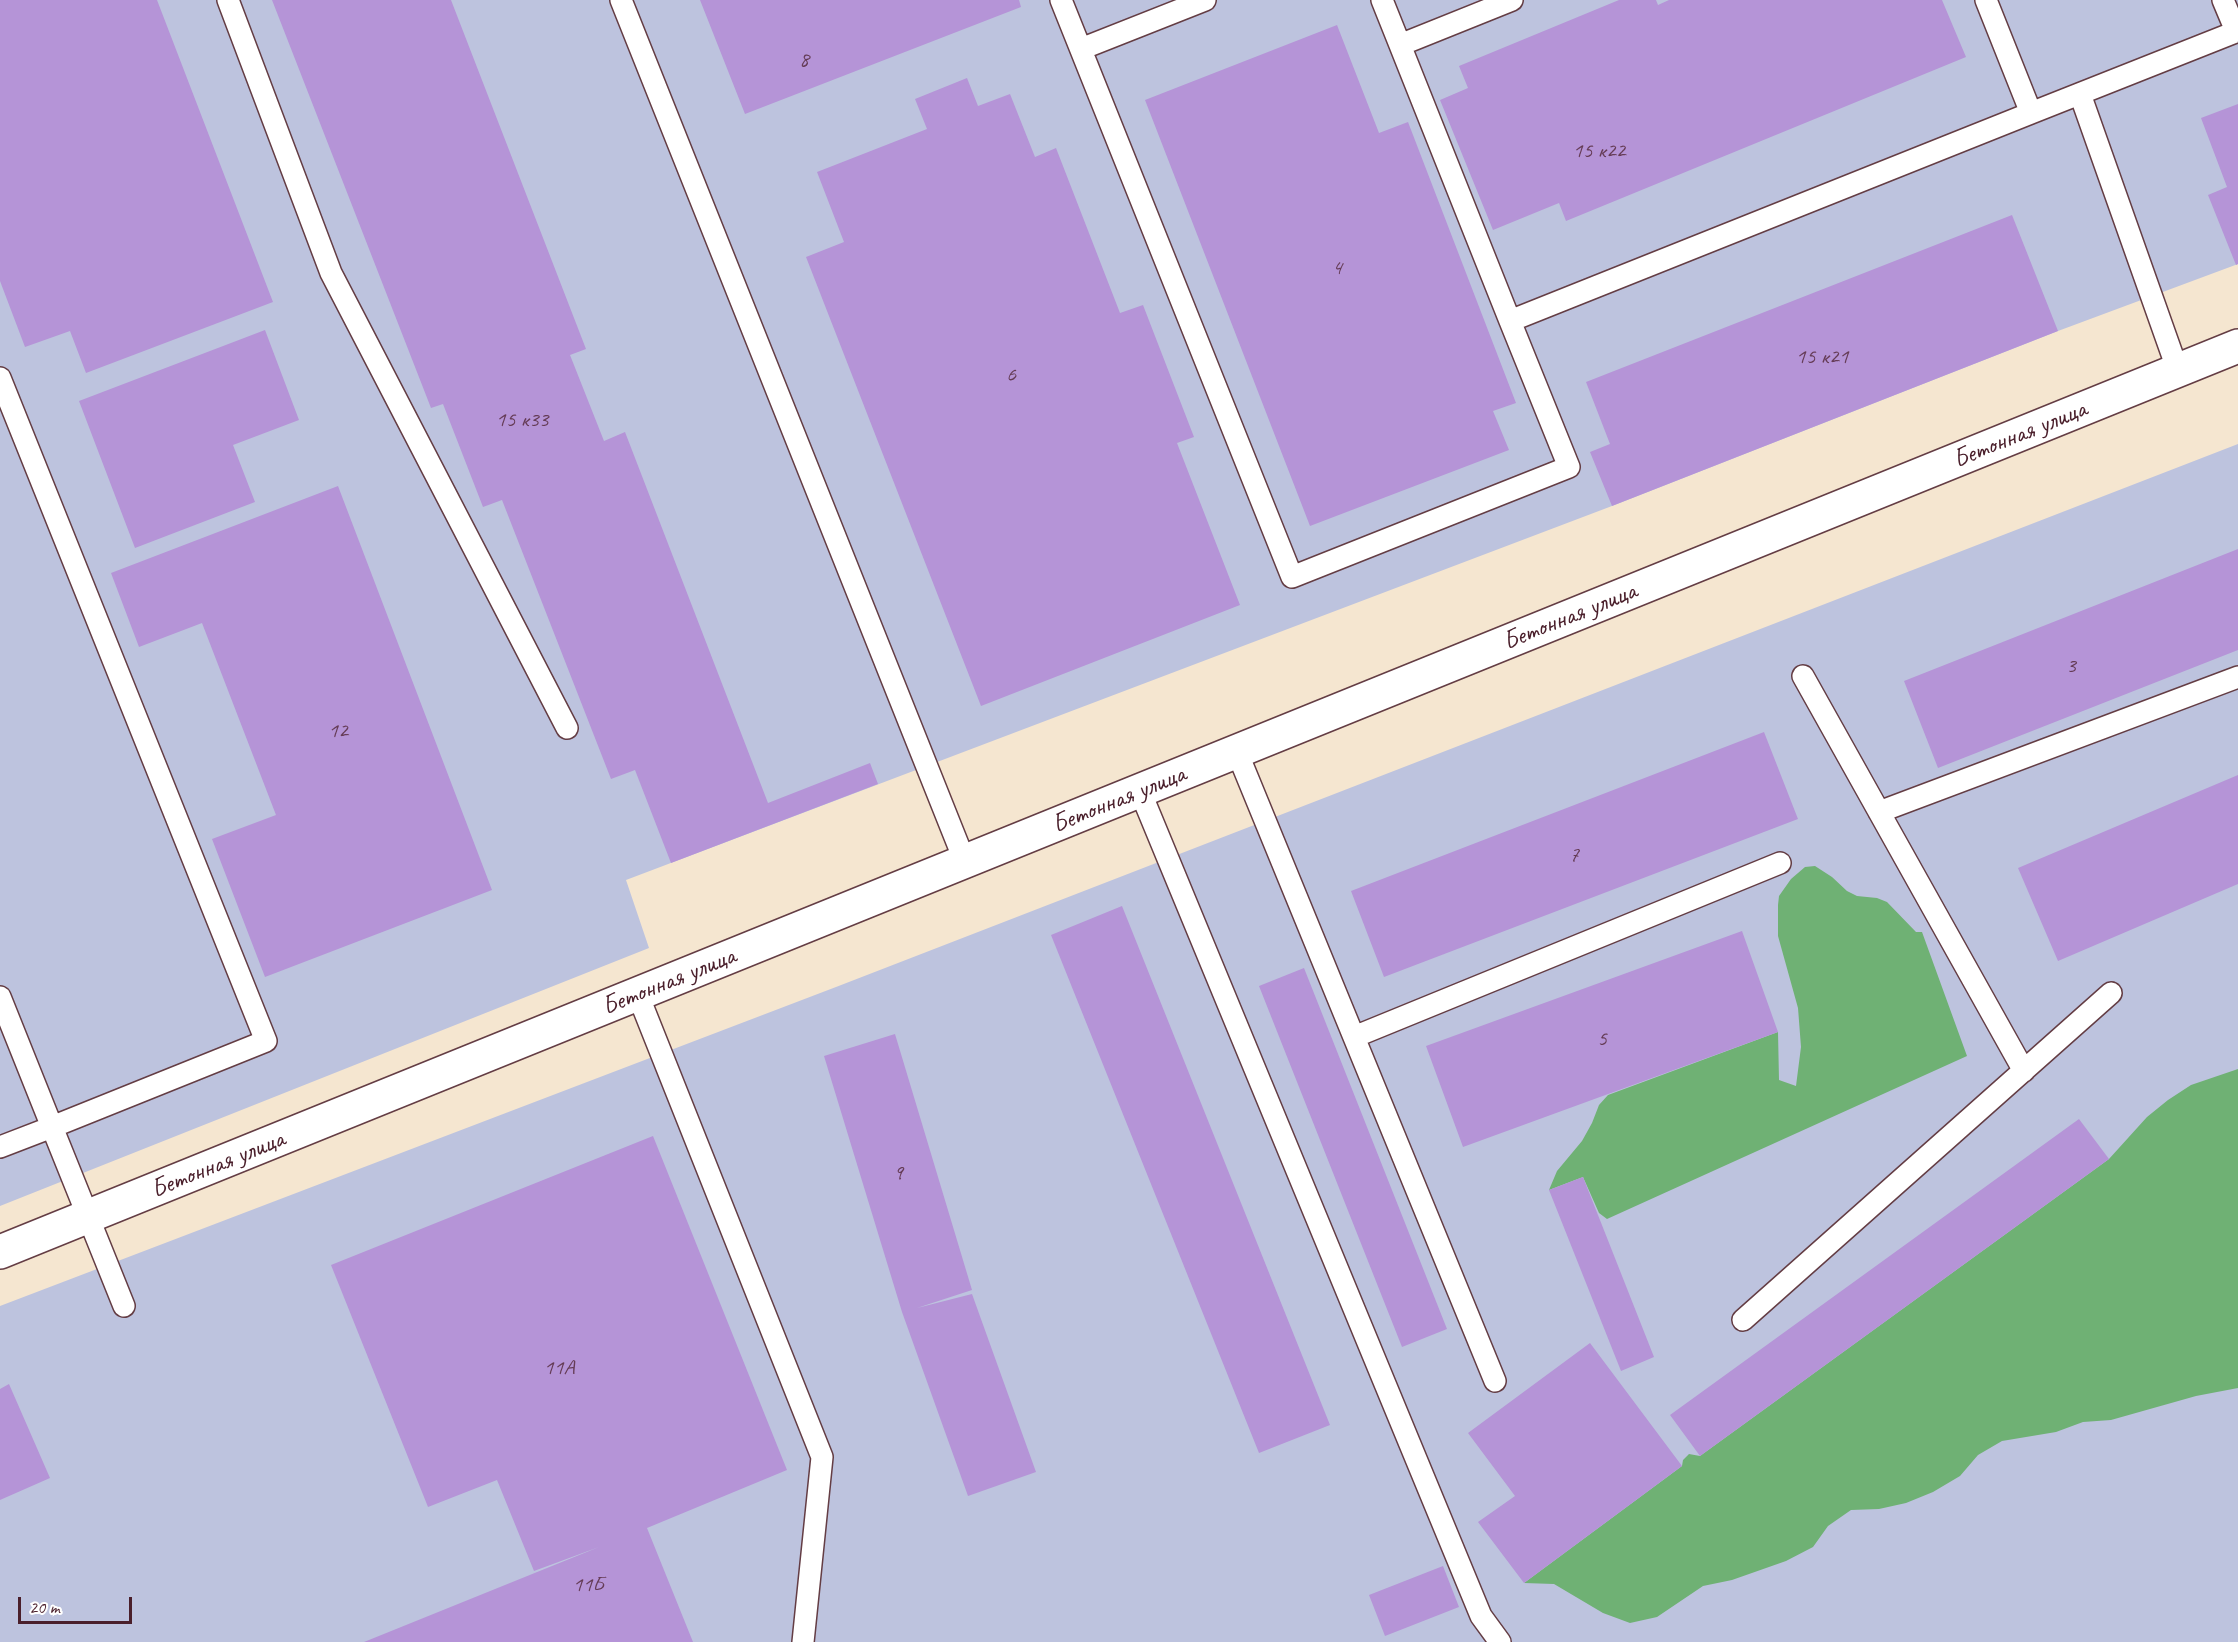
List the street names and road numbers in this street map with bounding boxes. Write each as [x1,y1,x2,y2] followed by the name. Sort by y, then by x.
[1949,394,2091,476] street label: Бетонная улица
[1499,576,1641,658] street label: Бетонная улица
[1048,759,1190,841] street label: Бетонная улица
[598,941,740,1023] street label: Бетонная улица
[147,1124,289,1206] street label: Бетонная улица

